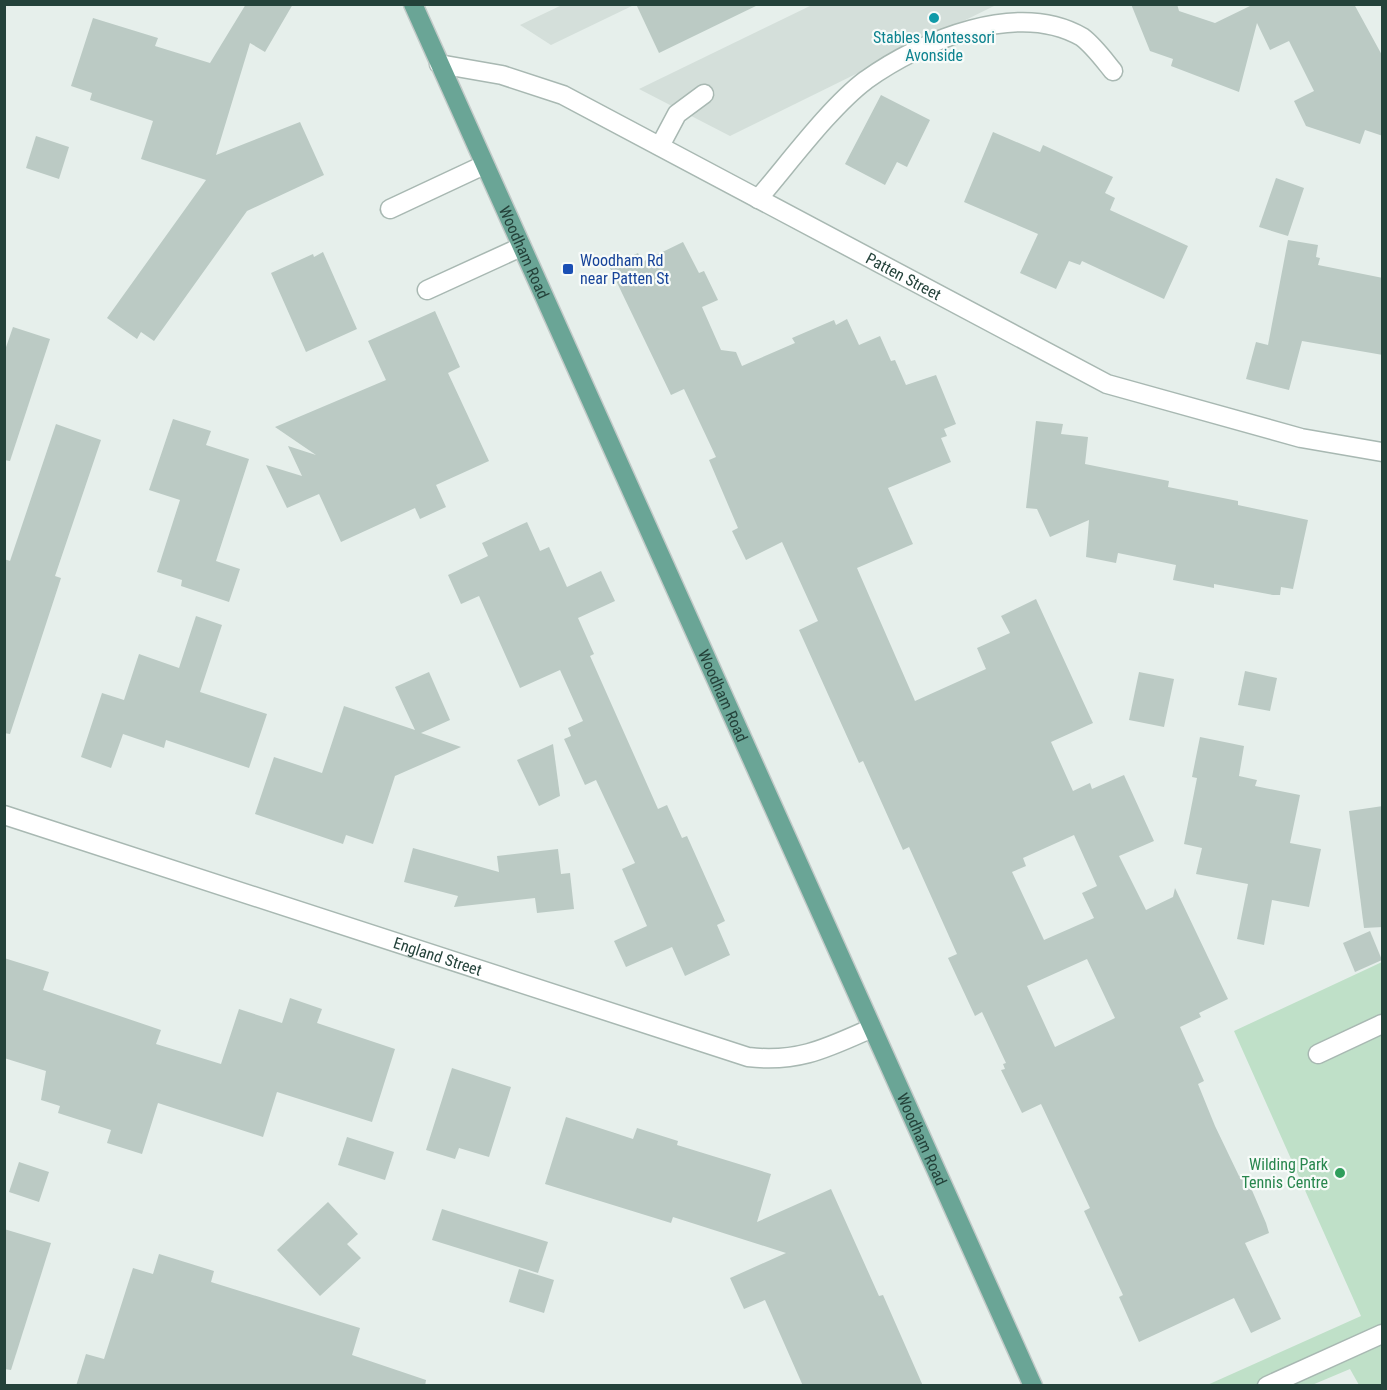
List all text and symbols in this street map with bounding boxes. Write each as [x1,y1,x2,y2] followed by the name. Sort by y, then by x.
[927,11,941,25] marker: Stables Montessori Avonside
[873,28,995,65] place label: Stables Montessori Avonside
[495,203,553,302] street label: Woodham Road
[863,249,945,304] street label: Patten Street
[580,251,670,288] place label: Woodham Rd near Patten St
[561,262,575,276] marker: Woodham Rd near Patten St
[694,647,752,745] street label: Woodham Road
[391,933,484,980] street label: England Street
[893,1090,951,1188] street label: Woodham Road
[1242,1155,1329,1192] place label: Wilding Park Tennis Centre
[1333,1166,1347,1180] marker: Wilding Park Tennis Centre

